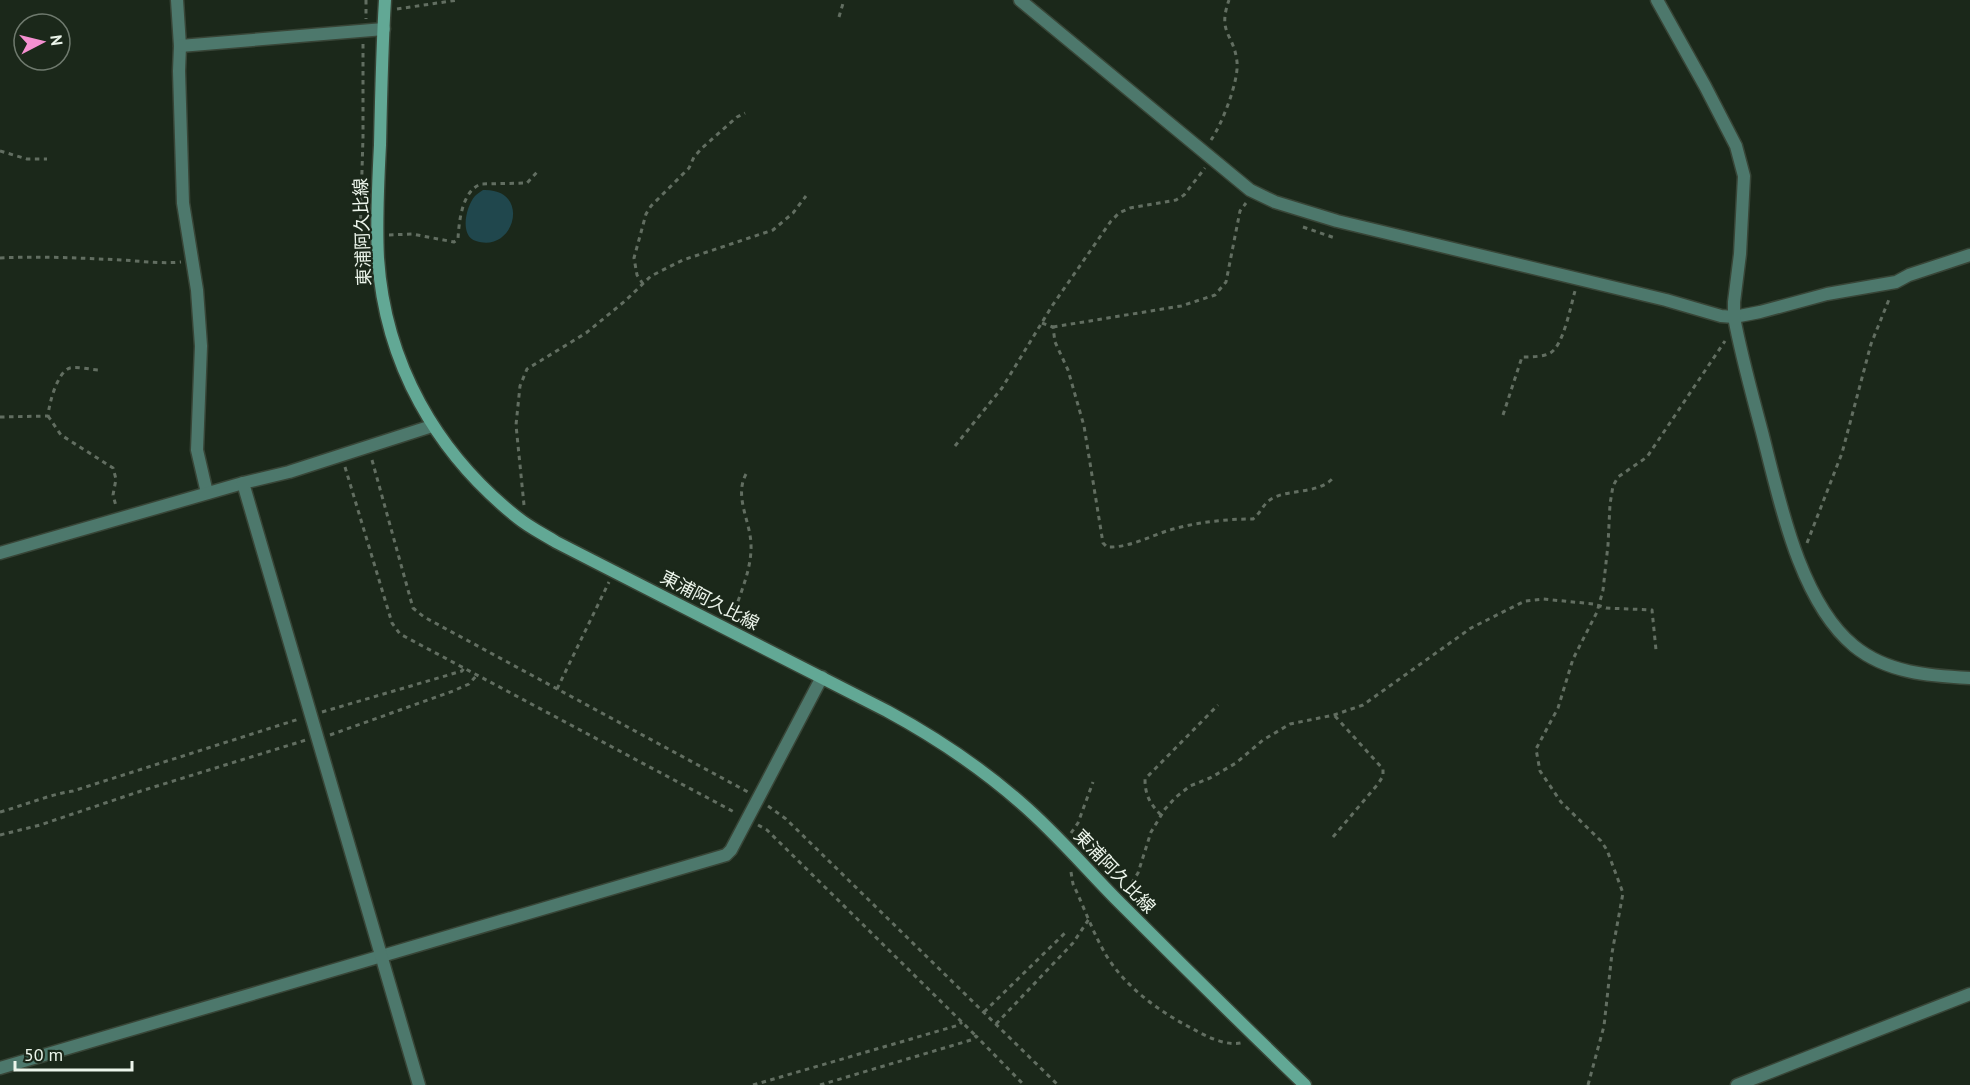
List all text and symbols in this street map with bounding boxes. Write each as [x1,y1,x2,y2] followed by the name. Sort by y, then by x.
[12,12,72,72] north arrow
[46,34,67,47] text: N
[349,178,375,286] street label: 東浦阿久比線
[657,565,763,635] street label: 東浦阿久比線
[1069,824,1161,918] street label: 東浦阿久比線
[15,1034,132,1072] scale bar
[24,1043,63,1066] text: 50 m

